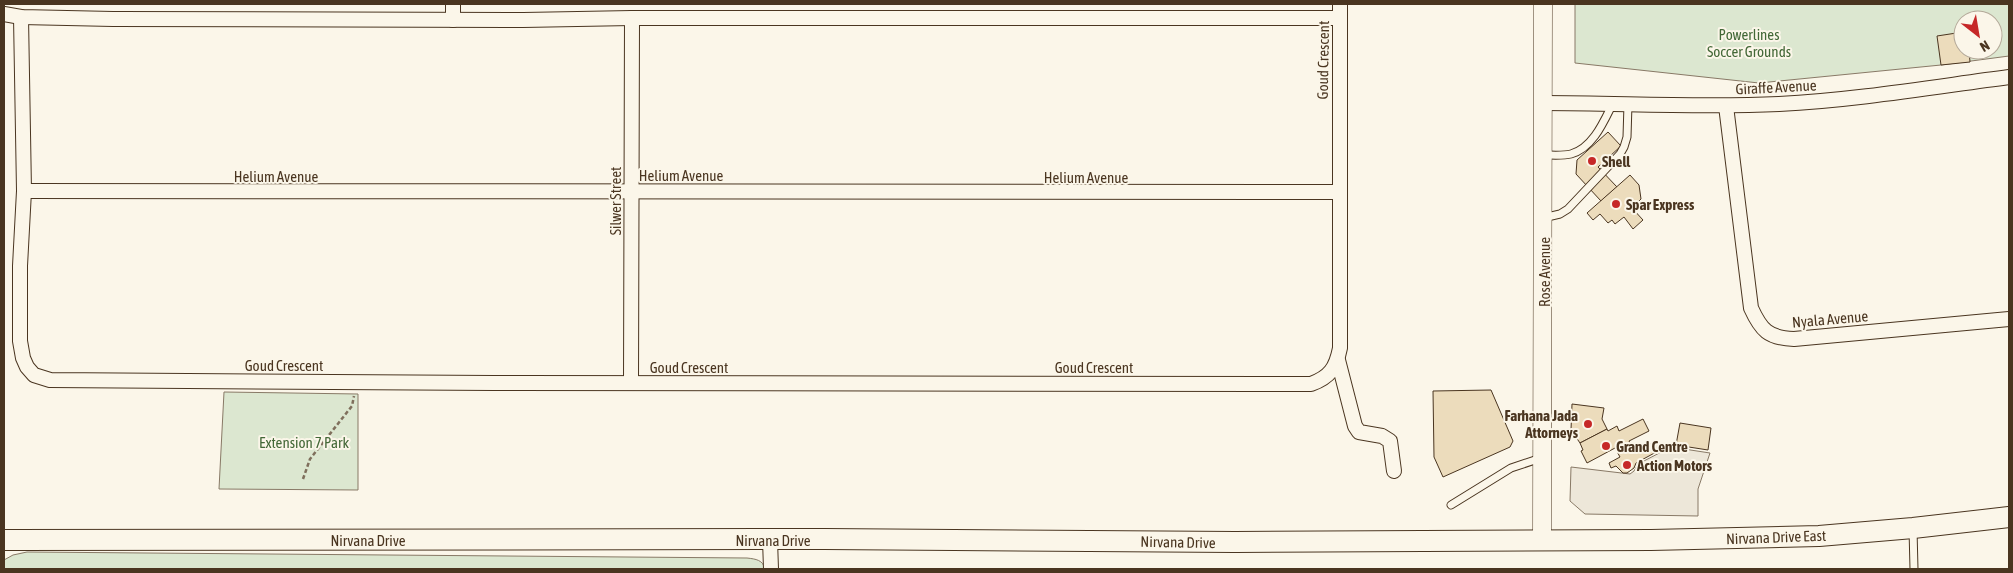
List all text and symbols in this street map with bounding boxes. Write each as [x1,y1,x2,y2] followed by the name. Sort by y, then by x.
[1953,10,2003,60] north arrow
[1314,21,1332,99] street label: Goud Crescent
[1707,26,1791,60] park label: Powerlines Soccer Grounds
[1977,37,1992,55] text: N
[1735,76,1817,98] street label: Giraffe Avenue
[1602,153,1631,170] place label: Shell
[1586,155,1598,167] marker: Shell
[607,167,624,235] street label: Silwer Street
[639,167,723,184] street label: Helium Avenue
[234,168,318,185] street label: Helium Avenue
[1044,169,1128,186] street label: Helium Avenue
[1626,196,1695,213] place label: Spar Express
[1610,198,1622,210] marker: Spar Express
[1536,237,1553,307] street label: Rose Avenue
[1791,307,1869,331] street label: Nyala Avenue
[245,357,323,374] street label: Goud Crescent
[650,359,728,376] street label: Goud Crescent
[1055,359,1133,376] street label: Goud Crescent
[1504,407,1579,441] place label: Farhana Jada Attorneys
[1582,418,1594,430] marker: Farhana Jada Attorneys
[259,434,349,451] park label: Extension 7 Park
[1616,438,1688,455] place label: Grand Centre
[1600,440,1612,452] marker: Grand Centre
[1636,457,1713,474] place label: Action Motors
[1621,459,1633,471] marker: Action Motors
[1726,527,1826,547] street label: Nirvana Drive East
[330,532,406,549] street label: Nirvana Drive
[735,532,811,549] street label: Nirvana Drive
[1140,533,1216,551] street label: Nirvana Drive

